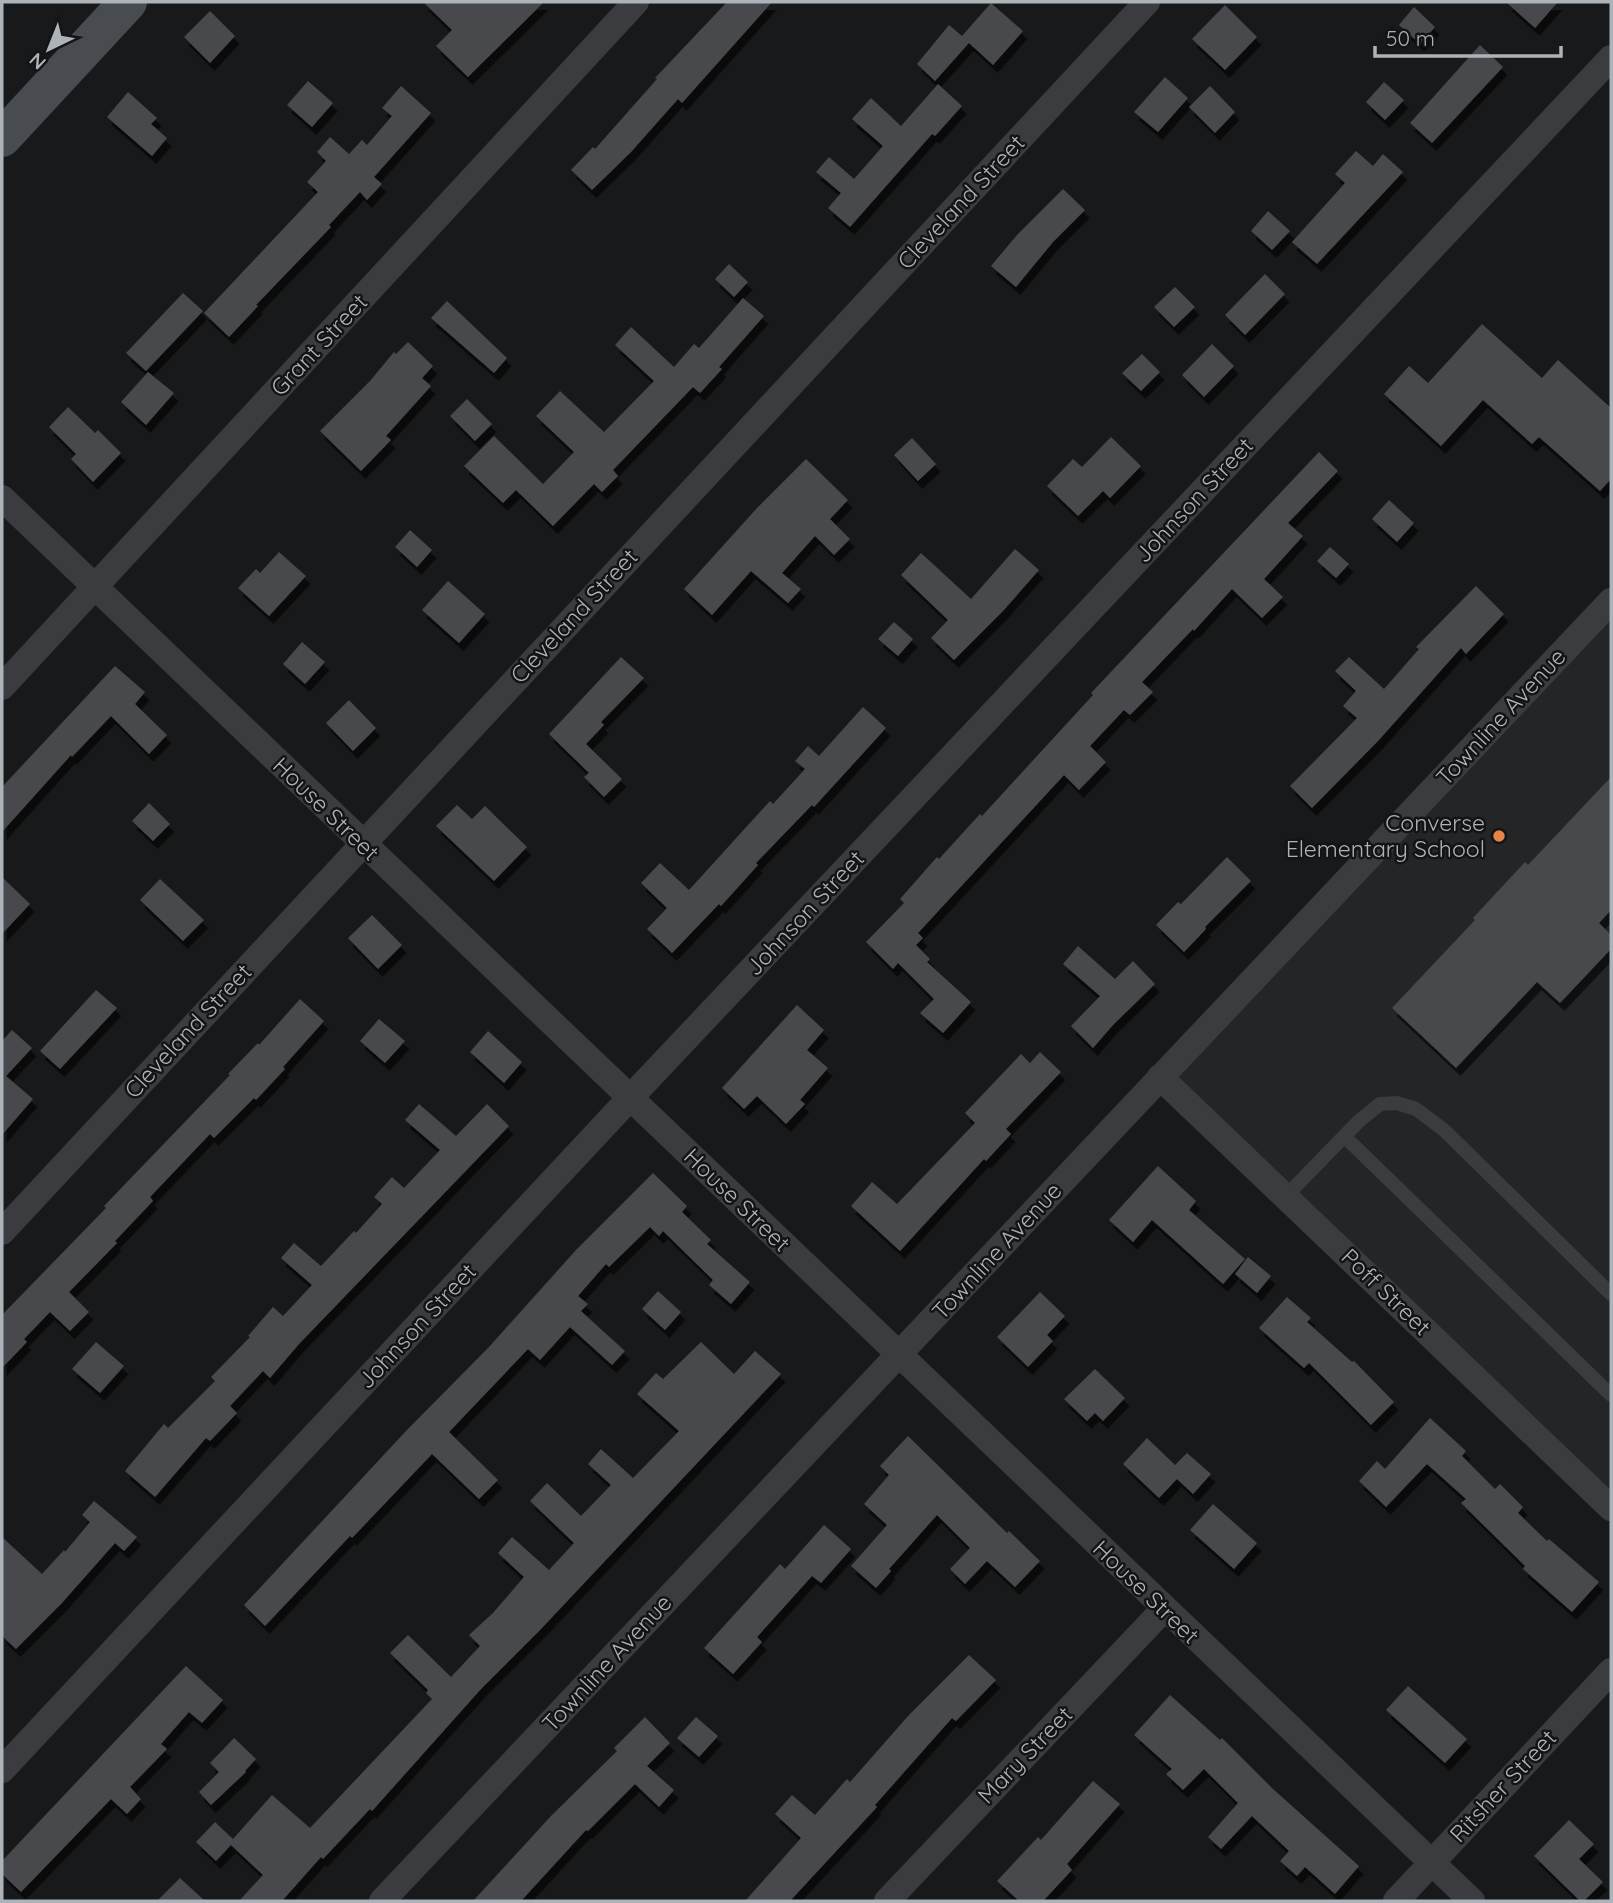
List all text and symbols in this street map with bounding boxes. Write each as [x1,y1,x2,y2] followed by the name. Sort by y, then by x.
[14,14,84,84] north arrow
[1375,14,1560,58] scale bar
[1386,25,1435,51] text: 50 m
[24,48,51,75] text: N
[891,128,1031,275] street label: Cleveland Street
[264,288,373,402] street label: Grant Street
[1128,431,1259,568] street label: Johnson Street
[504,542,644,689] street label: Cleveland Street
[1430,642,1572,791] street label: Townline Avenue
[267,751,386,867] street label: House Street
[1286,808,1485,863] place label: Converse Elementary School
[1491,828,1507,844] marker: Converse Elementary School
[739,844,870,981] street label: Johnson Street
[118,957,258,1104] street label: Cleveland Street
[678,1142,797,1258] street label: House Street
[926,1176,1068,1325] street label: Townline Avenue
[1336,1242,1437,1341] street label: Poff Street
[351,1257,482,1394] street label: Johnson Street
[1087,1534,1206,1650] street label: House Street
[536,1588,678,1737] street label: Townline Avenue
[971,1700,1078,1809] street label: Mary Street
[1443,1723,1562,1848] street label: Ritsher Street

